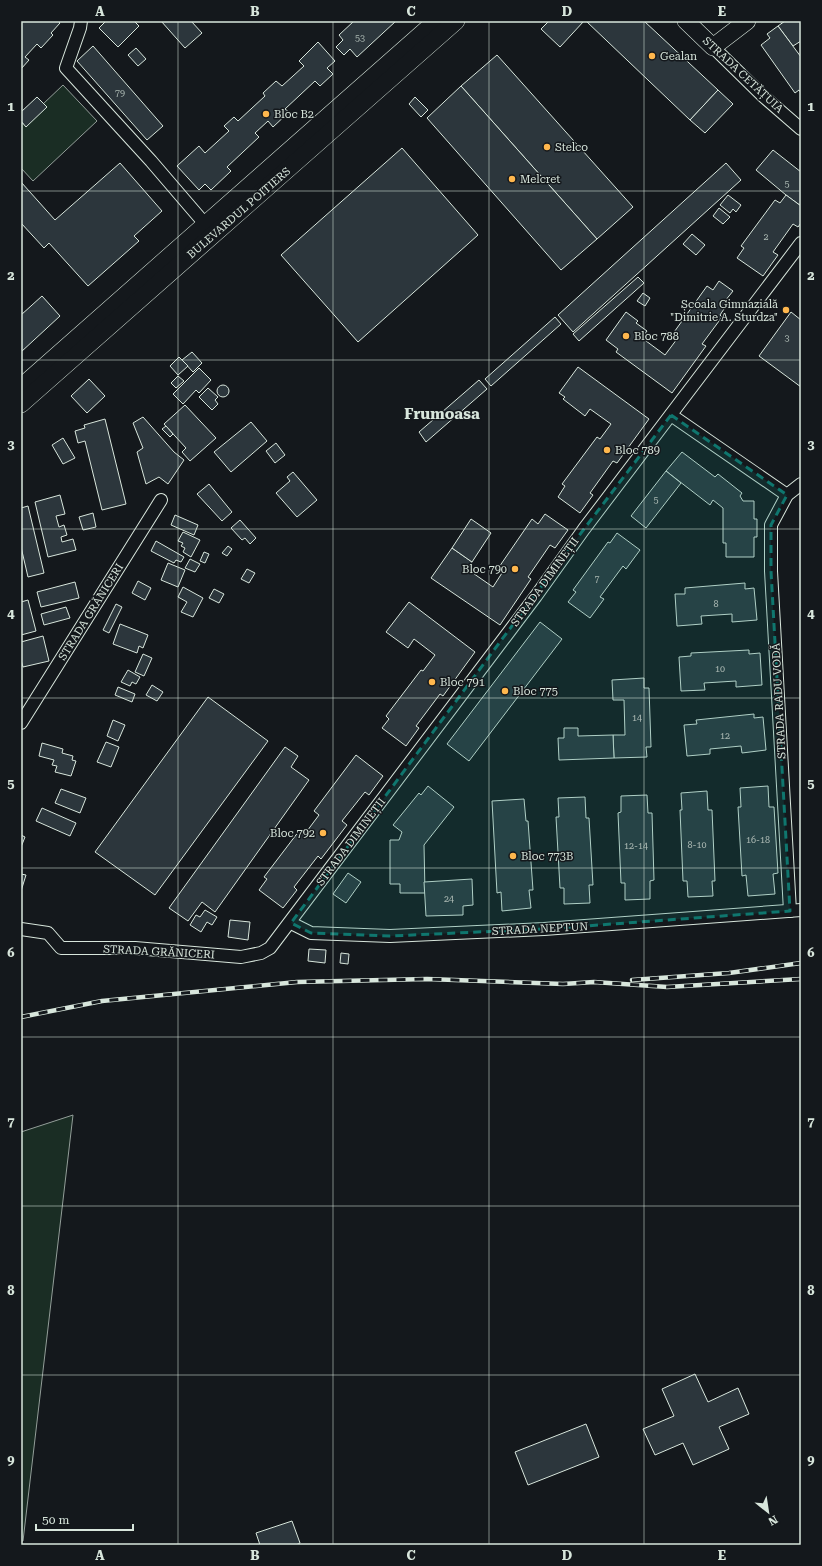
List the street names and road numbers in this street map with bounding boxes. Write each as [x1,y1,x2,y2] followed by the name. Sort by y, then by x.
[699,34,787,117] street label: STRADA CETĂȚUIA
[185,165,293,261] street label: BULEVARDUL POITIERS
[508,535,582,630] street label: STRADA DIMINEȚII
[55,561,126,663] street label: STRADA GRĂNICERI
[768,642,789,759] street label: STRADA RADU VODĂ
[314,795,389,889] street label: STRADA DIMINEȚII
[492,920,589,938] street label: STRADA NEPTUN
[103,942,215,961] street label: STRADA GRĂNICERI

